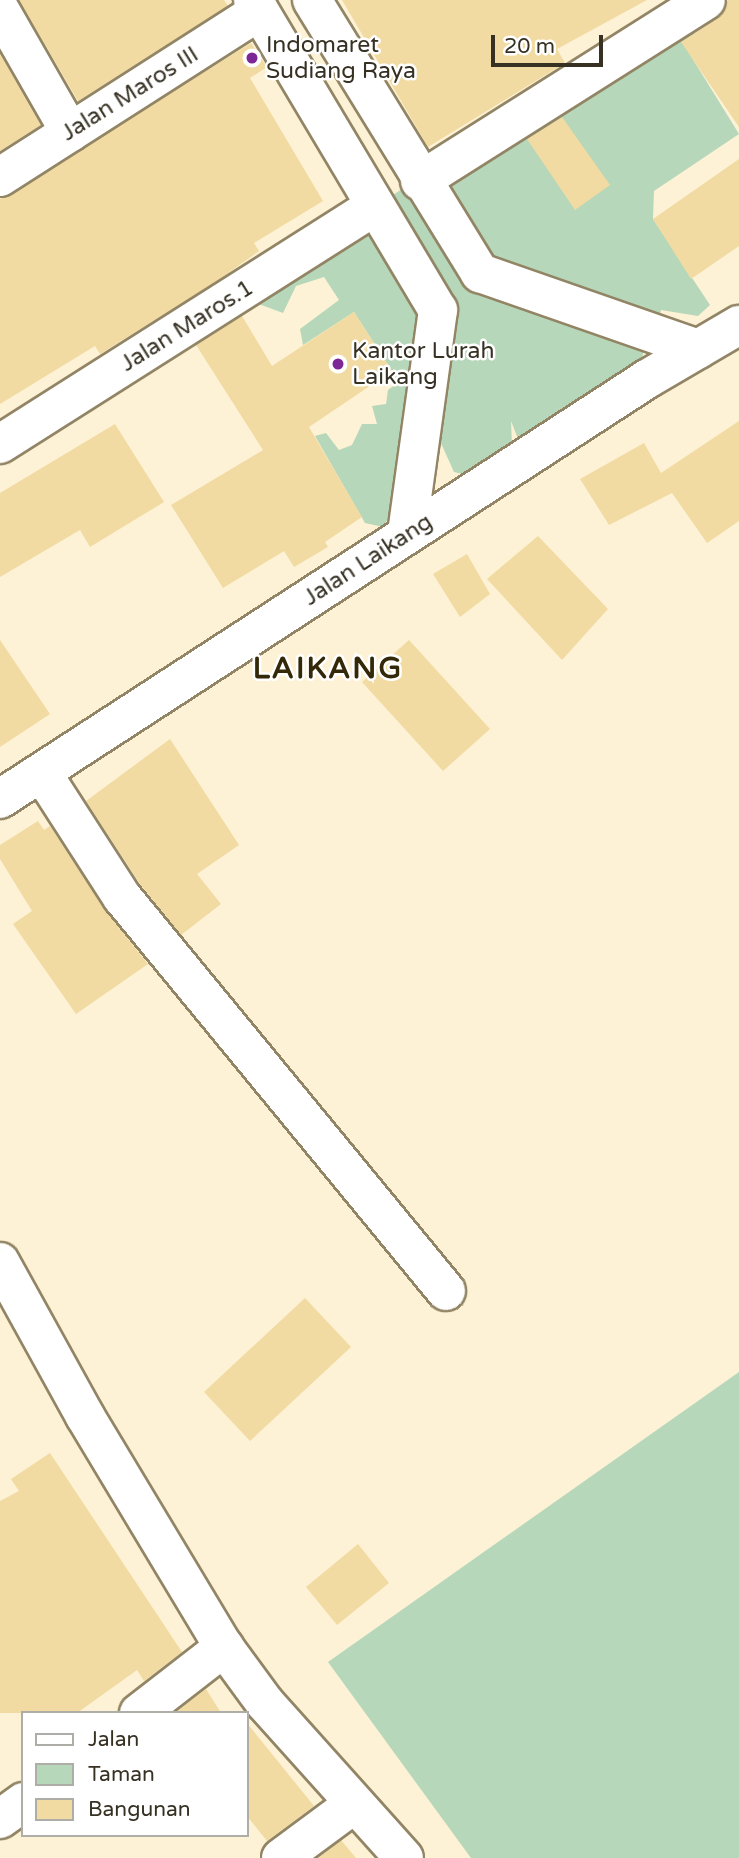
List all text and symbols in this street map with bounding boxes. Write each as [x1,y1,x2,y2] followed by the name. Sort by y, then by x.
[494,21,606,65] scale bar
[266,31,416,85] place label: Indomaret Sudiang Raya
[504,34,555,59] text: 20 m
[56,41,204,147] street label: Jalan Maros III
[244,50,260,66] marker: Indomaret Sudiang Raya
[116,274,258,378] street label: Jalan Maros.1
[352,337,494,391] place label: Kantor Lurah Laikang
[330,356,346,372] marker: Kantor Lurah Laikang
[298,508,438,612] street label: Jalan Laikang
[254,651,402,687] district label: LAIKANG
[21,1711,248,1837] legend
[88,1727,139,1752] text: Jalan
[88,1762,155,1787] text: Taman
[88,1797,191,1822] text: Bangunan

